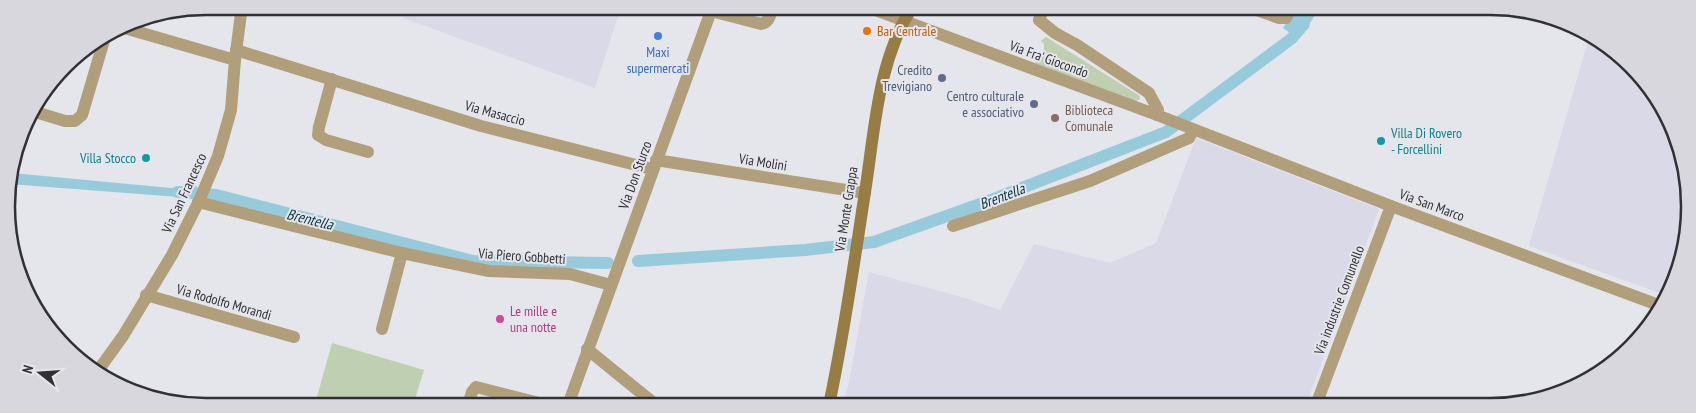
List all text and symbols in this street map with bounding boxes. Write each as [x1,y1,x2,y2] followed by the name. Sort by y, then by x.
[877,22,936,40] place label: Bar Centrale
[861,25,873,37] marker: Bar Centrale
[652,30,664,42] marker: Maxi supermercati
[1006,36,1091,82] street label: Via Fra' Giocondo
[627,43,689,77] place label: Maxi supermercati
[882,61,932,95] place label: Credito Trevigiano
[936,72,948,84] marker: Credito Trevigiano
[947,87,1024,121] place label: Centro culturale e associativo
[462,96,527,130] street label: Via Masaccio
[1028,98,1040,110] marker: Centro culturale e associativo
[1065,101,1113,135] place label: Biblioteca Comunale
[1049,112,1061,124] marker: Biblioteca Comunale
[1390,124,1462,158] place label: Villa Di Rovero - Forcellini
[1375,135,1387,147] marker: Villa Di Rovero - Forcellini
[614,138,656,213] street label: Via Don Sturzo
[79,149,136,167] place label: Villa Stocco
[737,149,788,175] street label: Via Molini
[157,150,210,237] street label: Via San Francesco
[140,152,152,164] marker: Villa Stocco
[830,165,862,254] street label: Via Monte Grappa
[977,178,1028,213] water label: Brentella
[1396,185,1467,225] street label: Via San Marco
[285,204,336,234] water label: Brentella
[1310,243,1368,358] street label: Via industrie Comunello
[477,244,566,268] street label: Via Piero Gobbetti
[174,280,274,324] street label: Via Rodolfo Morandi
[510,302,557,336] place label: Le mille e una notte
[494,313,506,325] marker: Le mille e una notte
[15,348,65,398] north arrow
[18,363,37,375] text: N

